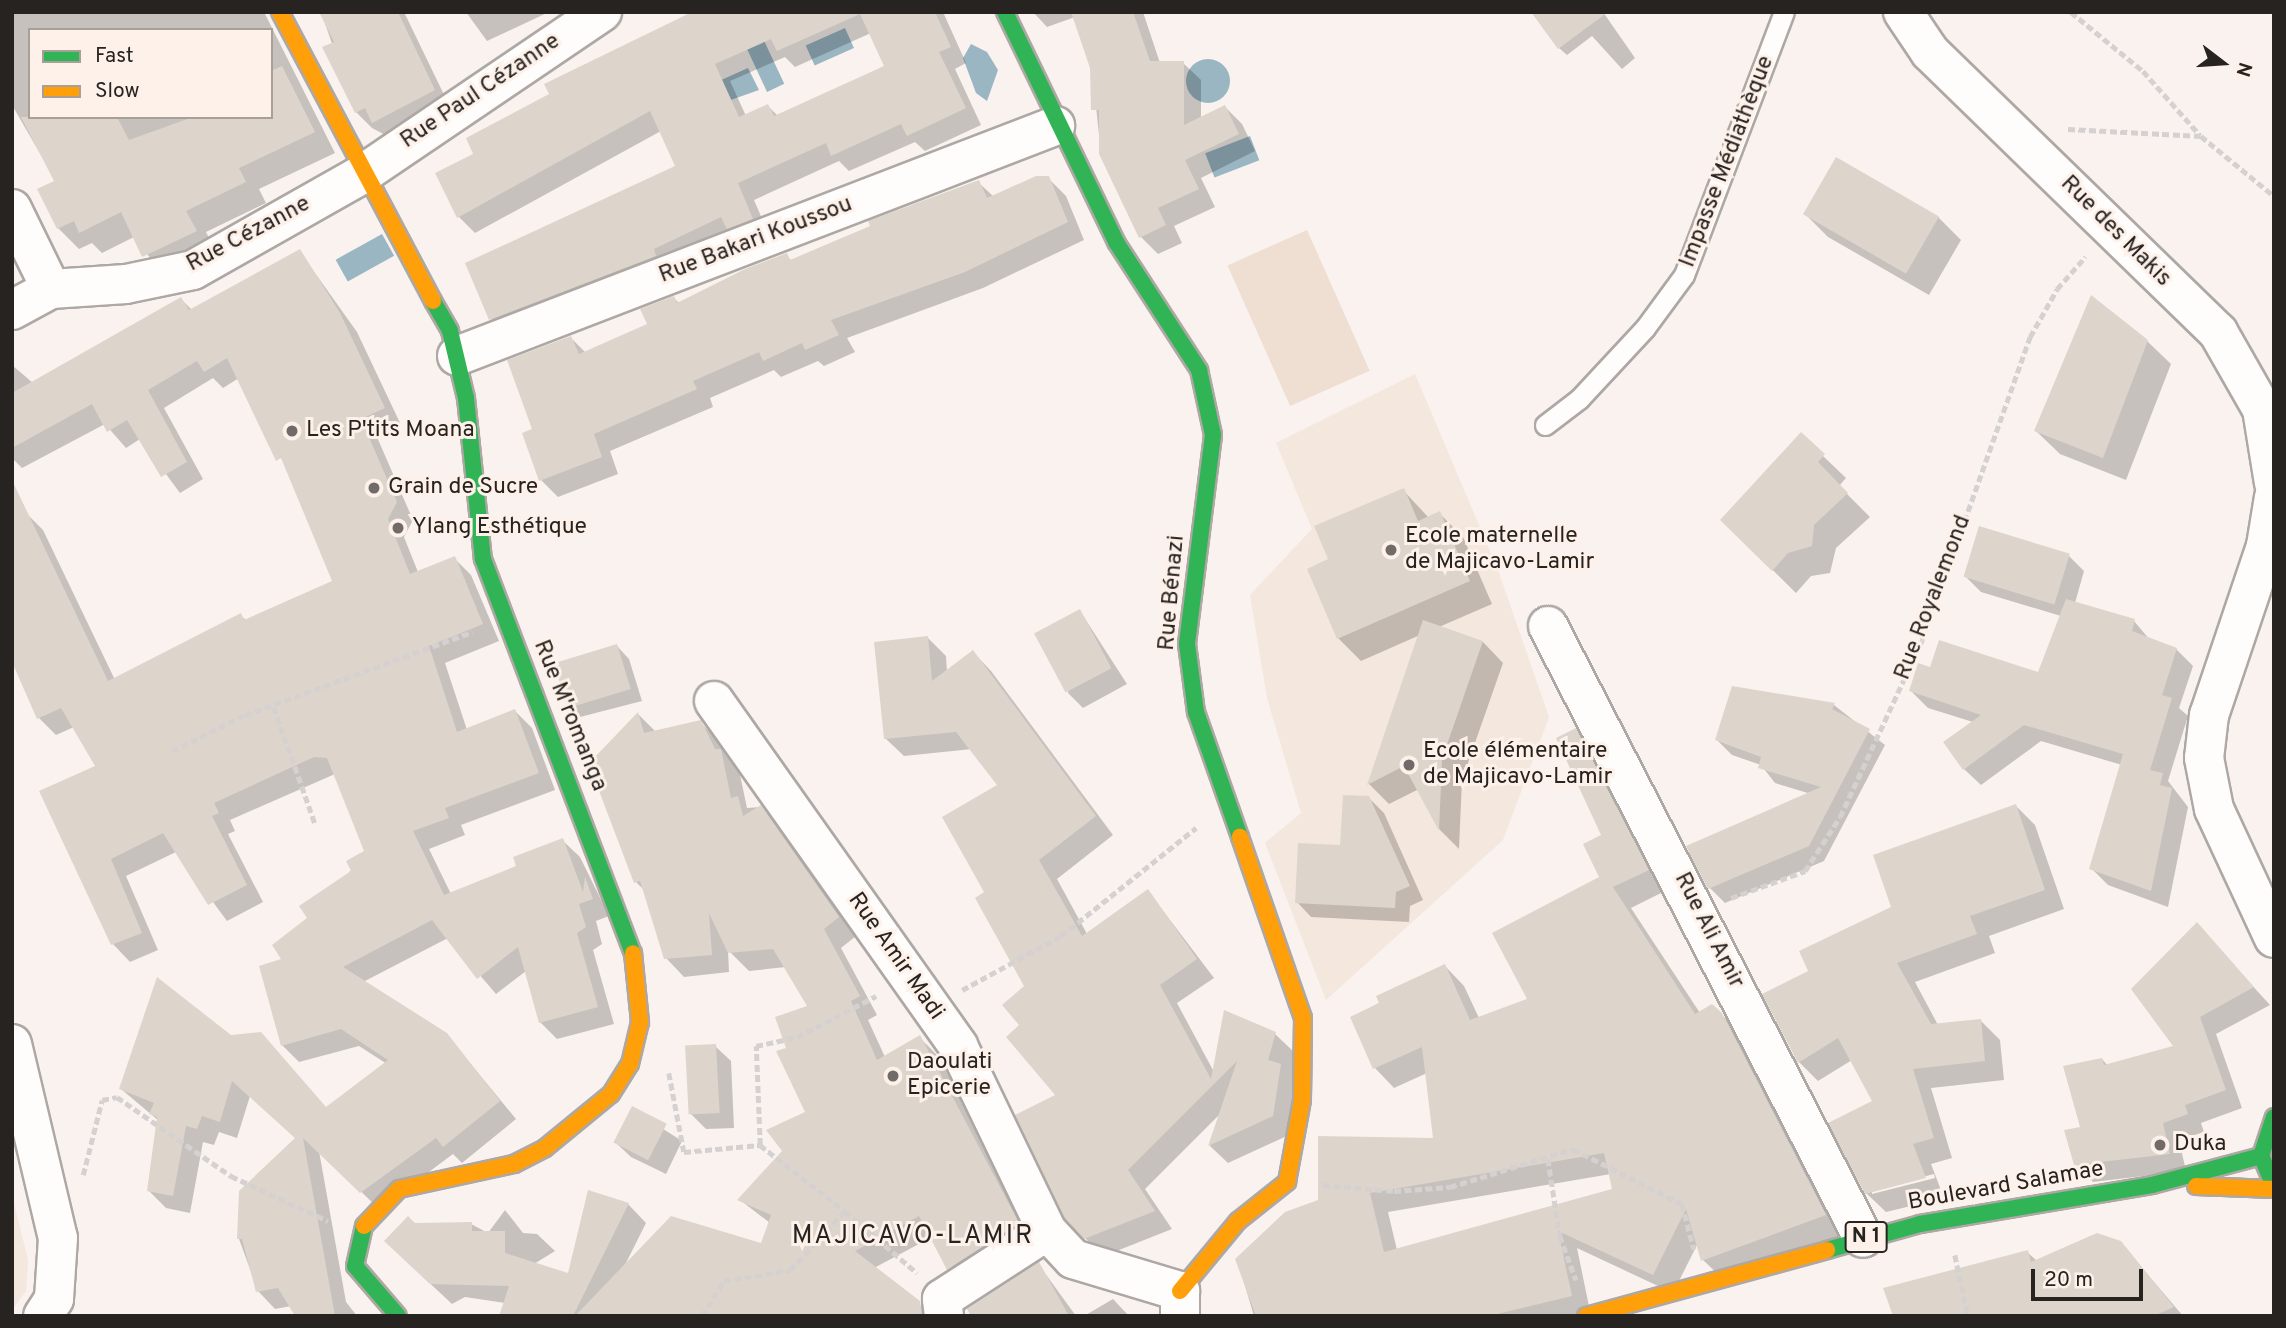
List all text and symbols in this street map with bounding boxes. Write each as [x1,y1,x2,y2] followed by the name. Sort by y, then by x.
[28,28,273,119] legend
[396,28,566,156] street label: Rue Paul Cézanne
[2188,28,2258,98] north arrow
[95,43,134,70] text: Fast
[1675,52,1781,272] street label: Impasse Médiathèque
[2230,59,2257,79] text: N
[95,78,140,105] text: Slow
[2054,171,2176,293] street label: Rue des Makis
[183,191,315,279] street label: Rue Cézanne
[656,191,856,291] street label: Rue Bakari Koussou
[306,417,475,445] place label: Les P'tits Moana
[284,423,300,439] marker: Les P'tits Moana
[388,474,538,502] place label: Grain de Sucre
[366,480,382,496] marker: Grain de Sucre
[1890,512,1978,684] street label: Rue Royalemond
[412,514,587,542] place label: Ylang Esthétique
[390,520,406,536] marker: Ylang Esthétique
[1405,523,1594,577] place label: Ecole maternelle de Majicavo-Lamir
[1154,534,1192,652] street label: Rue Bénazi
[1383,542,1399,558] marker: Ecole maternelle de Majicavo-Lamir
[526,636,612,796] street label: Rue M'romanga
[1423,738,1612,792] place label: Ecole élémentaire de Majicavo-Lamir
[1401,757,1417,773] marker: Ecole élémentaire de Majicavo-Lamir
[1667,868,1749,994] street label: Rue Ali Amir
[841,888,949,1026] street label: Rue Amir Madi
[907,1049,992,1103] place label: Daoulati Epicerie
[885,1068,901,1084] marker: Daoulati Epicerie
[2174,1131,2226,1159] place label: Duka
[2152,1137,2168,1153] marker: Duka
[1906,1156,2106,1218] street label: Boulevard Salamae
[1843,1220,1889,1254] road number: N 1
[794,1221,1032,1253] district label: MAJICAVO-LAMIR
[2034,1254,2146,1298] scale bar
[2044,1267,2093,1294] text: 20 m

